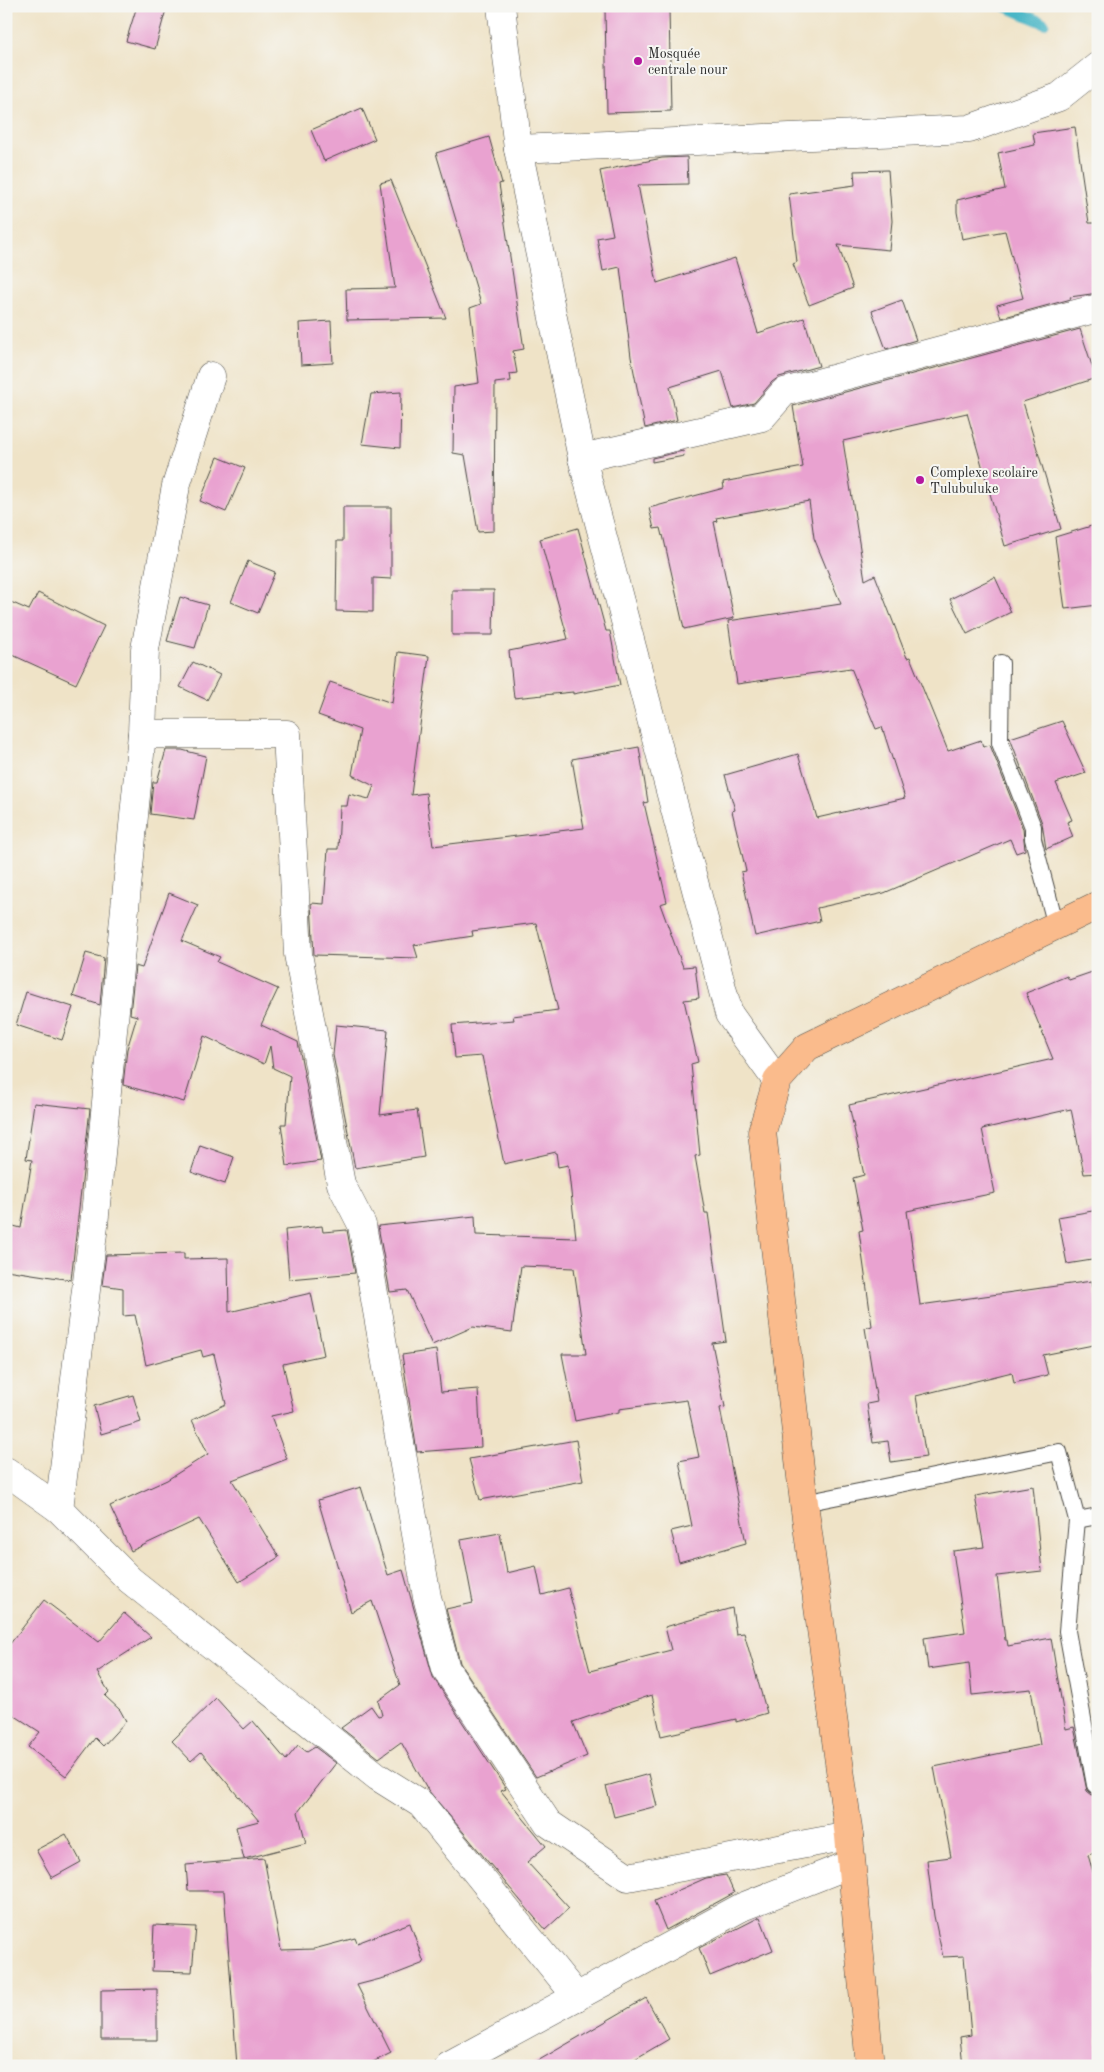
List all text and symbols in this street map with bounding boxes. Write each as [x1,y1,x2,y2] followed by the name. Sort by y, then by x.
[648,47,728,77] place label: Mosquée centrale nour
[632,55,644,67] marker: Mosquée centrale nour
[930,466,1038,496] place label: Complexe scolaire Tulubuluke
[914,474,926,486] marker: Complexe scolaire Tulubuluke

